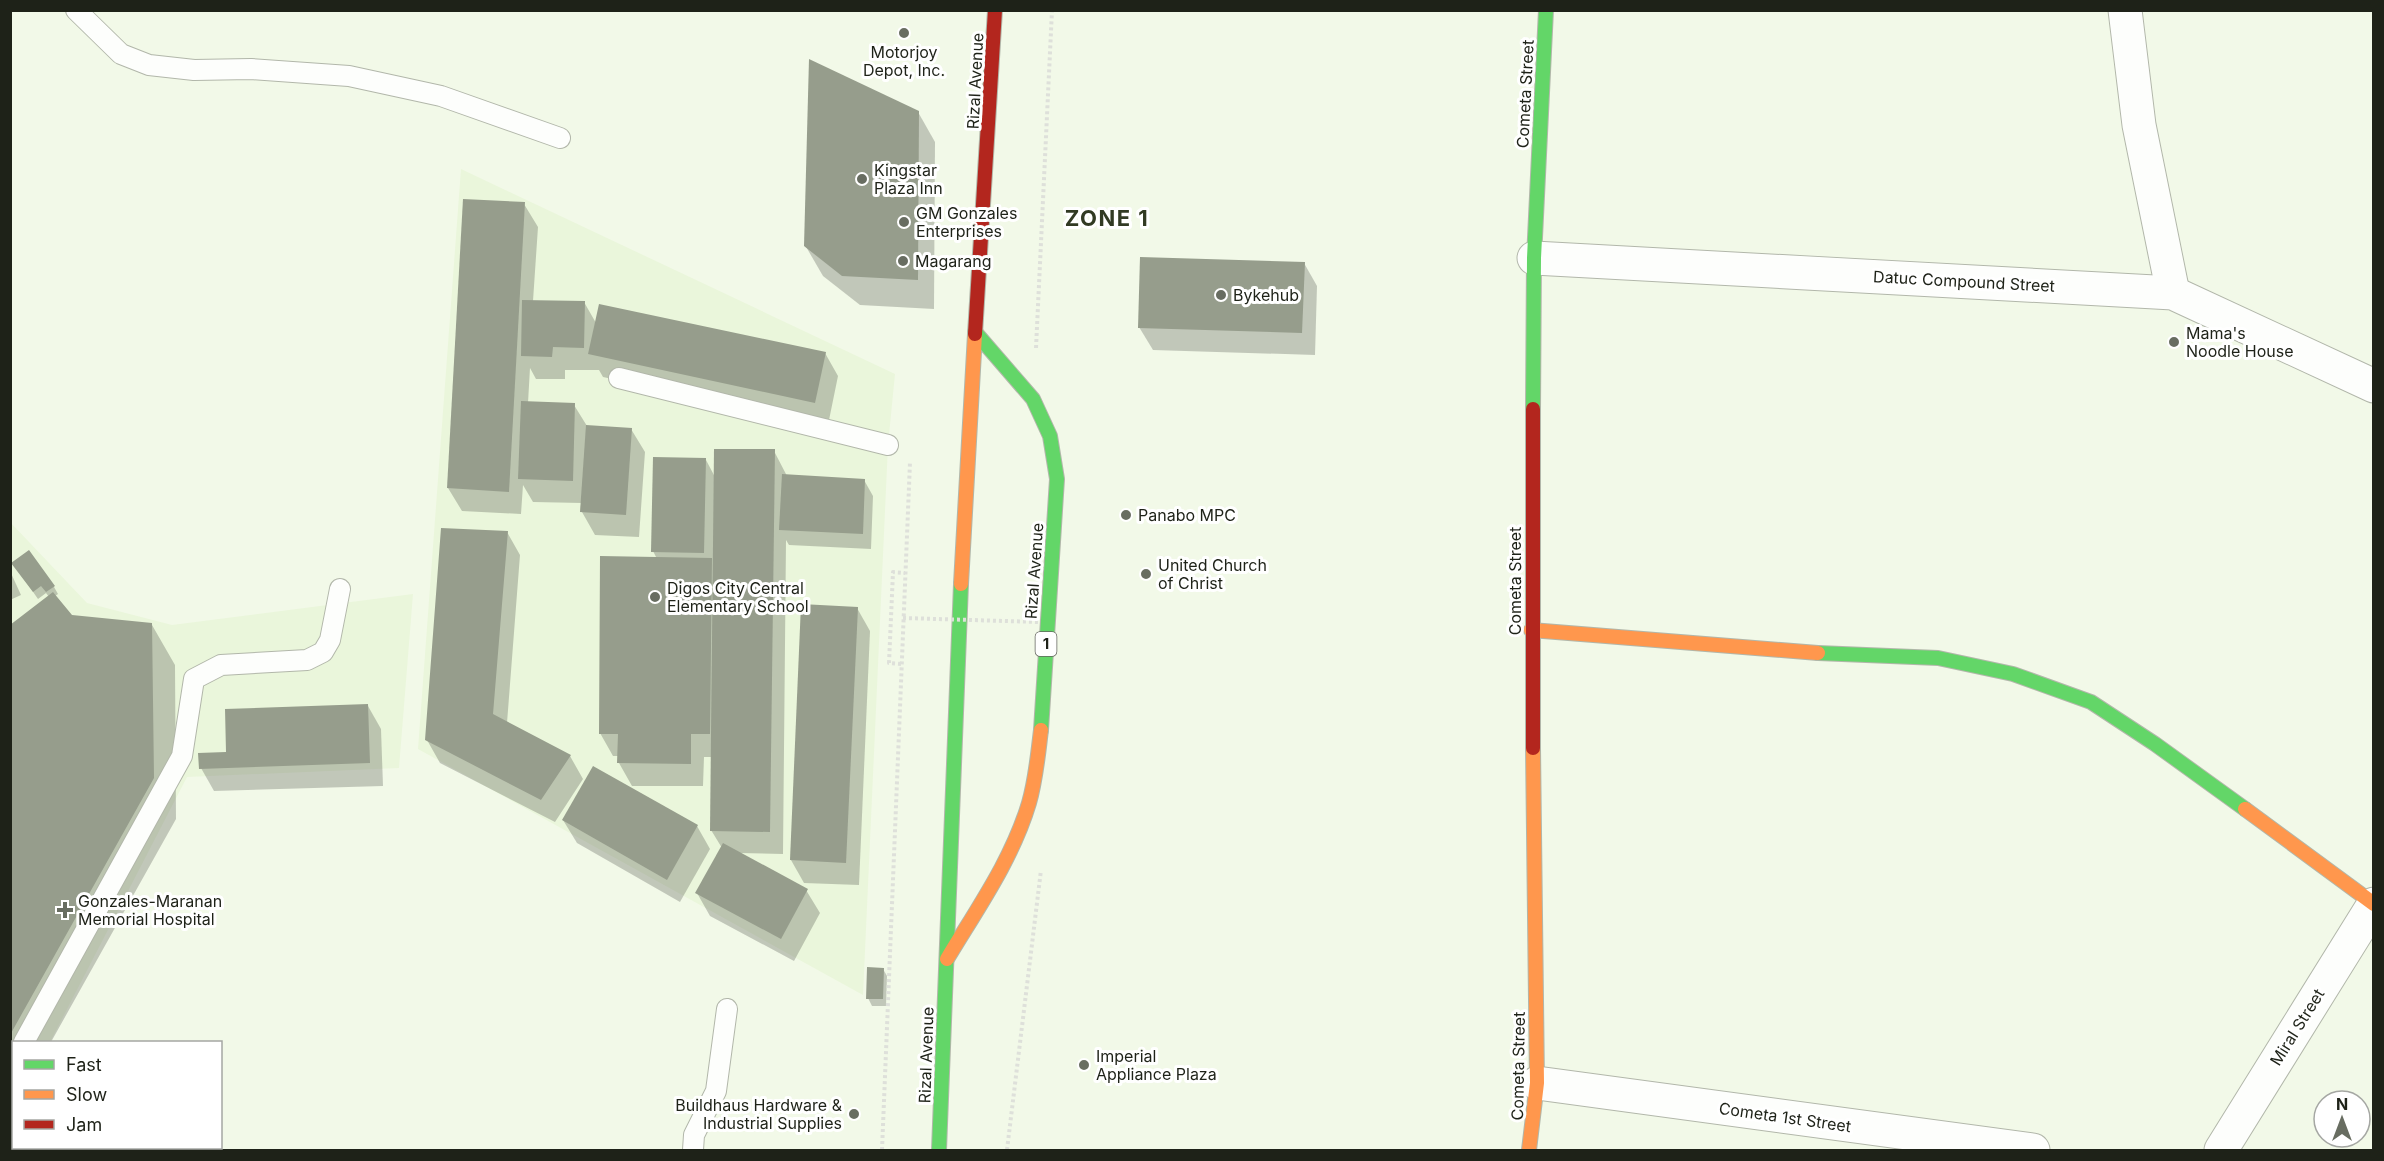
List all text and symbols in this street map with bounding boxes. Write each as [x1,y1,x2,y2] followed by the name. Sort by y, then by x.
[897,26,911,40] marker: Motorjoy Depot, Inc.
[962,32,988,130] street label: Rizal Avenue
[1512,39,1538,149] street label: Cometa Street
[863,42,945,80] place label: Motorjoy Depot, Inc.
[874,160,943,198] place label: Kingstar Plaza Inn
[855,172,869,186] marker: Kingstar Plaza Inn
[916,203,1017,241] place label: GM Gonzales Enterprises
[1065,205,1149,231] district label: ZONE 1
[897,215,911,229] marker: GM Gonzales Enterprises
[915,251,992,271] place label: Magarang
[896,254,910,268] marker: Magarang
[1873,266,2055,296] street label: Datuc Compound Street
[1233,285,1299,305] place label: Bykehub
[1214,288,1228,302] marker: Bykehub
[2186,323,2293,361] place label: Mama's Noodle House
[2167,335,2181,349] marker: Mama's Noodle House
[1138,505,1236,525] place label: Panabo MPC
[1119,508,1133,522] marker: Panabo MPC
[1021,522,1047,620] street label: Rizal Avenue
[1505,527,1525,635] street label: Cometa Street
[1158,555,1267,593] place label: United Church of Christ
[1139,567,1153,581] marker: United Church of Christ
[667,578,809,616] place label: Digos City Central Elementary School
[648,590,662,604] marker: Digos City Central Elementary School
[1036,632,1056,656] road number: 1
[78,891,222,929] place label: Gonzales-Maranan Memorial Hospital
[56,901,74,919] marker: Gonzales-Maranan Memorial Hospital
[2266,985,2328,1069] street label: Miral Street
[914,1006,938,1104] street label: Rizal Avenue
[1507,1012,1529,1120] street label: Cometa Street
[12,1041,222,1149] legend
[1096,1046,1217,1084] place label: Imperial Appliance Plaza
[66,1054,102,1075] text: Fast
[1077,1058,1091,1072] marker: Imperial Appliance Plaza
[66,1084,107,1105] text: Slow
[2312,1089,2372,1149] north arrow
[2336,1094,2348,1114] text: N
[675,1095,843,1133] place label: Buildhaus Hardware & Industrial Supplies
[1718,1098,1852,1136] street label: Cometa 1st Street
[847,1107,861,1121] marker: Buildhaus Hardware & Industrial Supplies
[66,1114,102,1135] text: Jam

